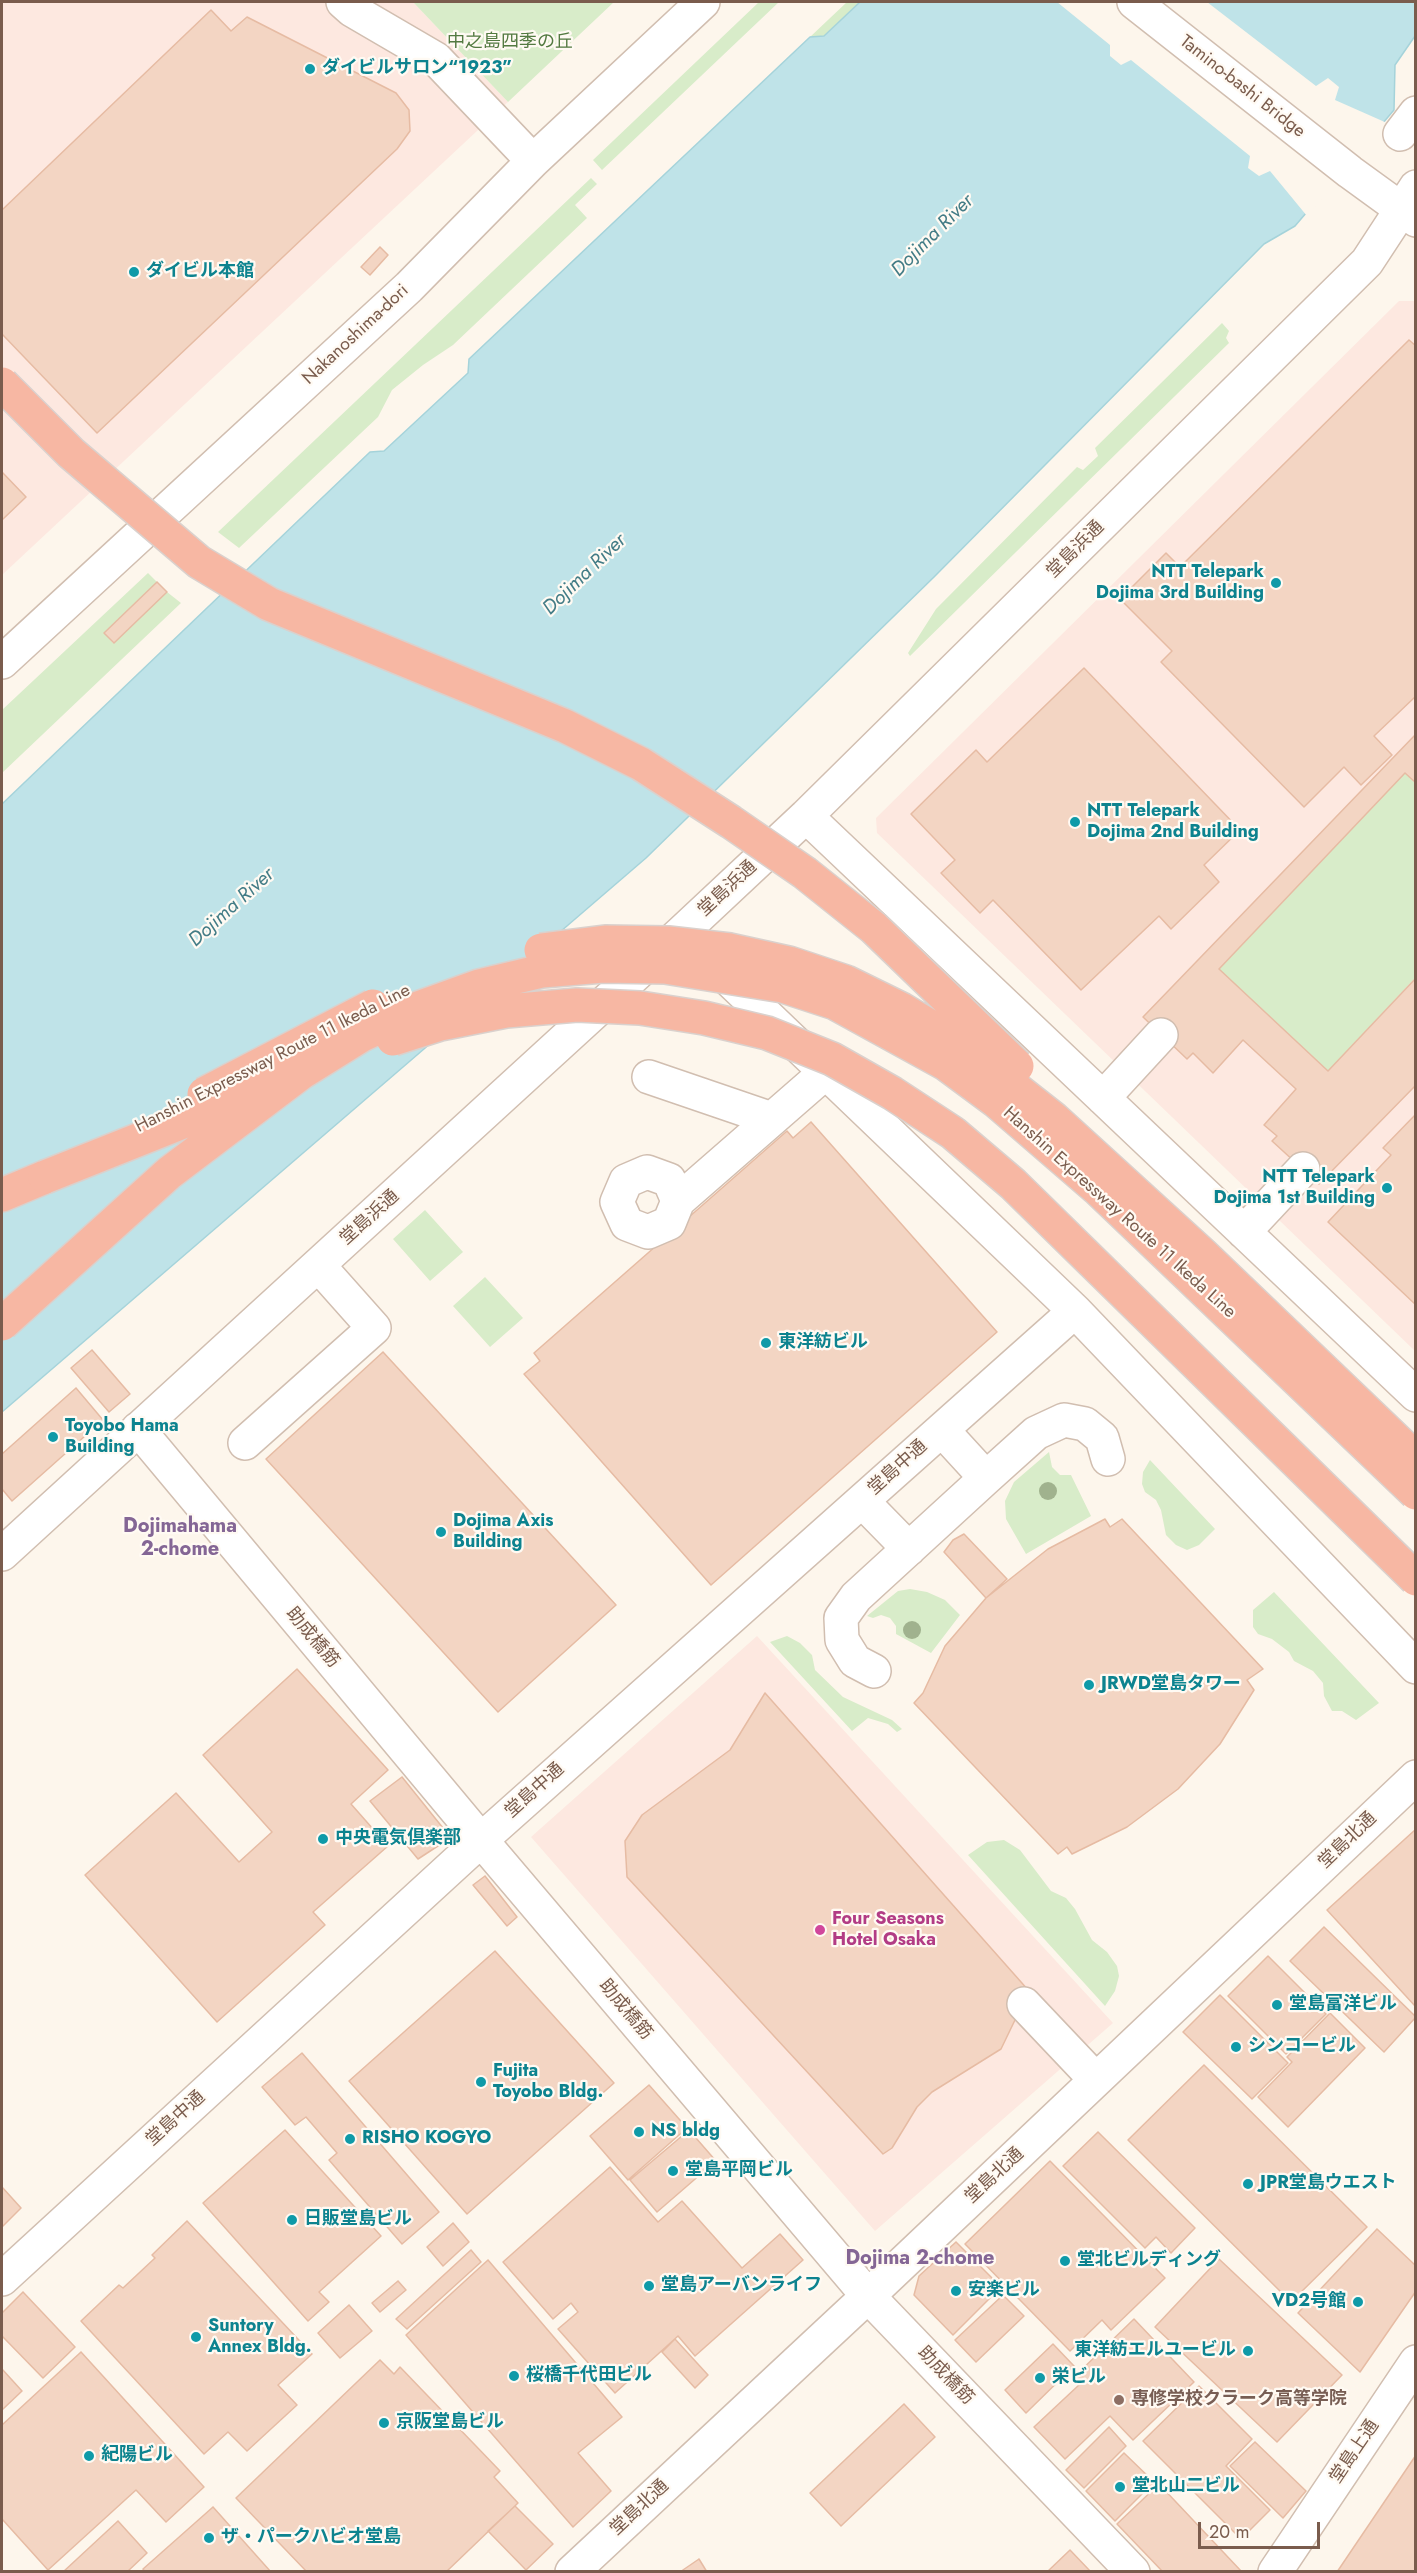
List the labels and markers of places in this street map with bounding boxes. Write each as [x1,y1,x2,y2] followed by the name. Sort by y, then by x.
[322,58,512,80] place label: ダイビルサロン“1923”
[303,62,317,76] marker: ダイビルサロン“1923”
[146,261,254,283] place label: ダイビル本館
[127,265,141,279] marker: ダイビル本館
[1096,562,1264,604] place label: NTT Telepark Dojima 3rd Building
[1269,576,1283,590] marker: NTT Telepark Dojima 3rd Building
[1087,801,1259,844] place label: NTT Telepark Dojima 2nd Building
[1068,815,1082,829] marker: NTT Telepark Dojima 2nd Building
[1213,1167,1375,1210] place label: NTT Telepark Dojima 1st Building
[1380,1181,1394,1195] marker: NTT Telepark Dojima 1st Building
[778,1332,868,1354] place label: 東洋紡ビル
[759,1336,773,1350] marker: 東洋紡ビル
[65,1416,179,1458] place label: Toyobo Hama Building
[46,1430,60,1444] marker: Toyobo Hama Building
[453,1511,553,1553] place label: Dojima Axis Building
[434,1525,448,1539] marker: Dojima Axis Building
[1101,1674,1241,1696] place label: JRWD堂島タワー
[1082,1678,1096,1692] marker: JRWD堂島タワー
[335,1828,461,1850] place label: 中央電気倶楽部
[316,1832,330,1846] marker: 中央電気倶楽部
[832,1909,944,1952] place label: Four Seasons Hotel Osaka
[813,1923,827,1937] marker: Four Seasons Hotel Osaka
[1289,1994,1397,2016] place label: 堂島富洋ビル
[1270,1998,1284,2012] marker: 堂島富洋ビル
[1248,2036,1356,2058] place label: シンコービル
[1229,2040,1243,2054] marker: シンコービル
[493,2061,603,2104] place label: Fujita Toyobo Bldg.
[474,2075,488,2089] marker: Fujita Toyobo Bldg.
[651,2121,720,2143] place label: NS bldg
[632,2125,646,2139] marker: NS bldg
[362,2128,491,2150] place label: RISHO KOGYO
[343,2132,357,2146] marker: RISHO KOGYO
[685,2160,793,2182] place label: 堂島平岡ビル
[666,2164,680,2178] marker: 堂島平岡ビル
[1260,2173,1397,2195] place label: JPR堂島ウエスト
[1241,2177,1255,2191] marker: JPR堂島ウエスト
[304,2209,412,2231] place label: 日販堂島ビル
[285,2213,299,2227] marker: 日販堂島ビル
[1077,2250,1221,2272] place label: 堂北ビルディング
[1058,2254,1072,2268] marker: 堂北ビルディング
[661,2275,822,2297] place label: 堂島アーバンライフ
[642,2279,656,2293] marker: 堂島アーバンライフ
[968,2280,1040,2302] place label: 安楽ビル
[949,2284,963,2298] marker: 安楽ビル
[1272,2291,1346,2313] place label: VD2号館
[1351,2295,1365,2309] marker: VD2号館
[208,2316,312,2358] place label: Suntory Annex Bldg.
[189,2330,203,2344] marker: Suntory Annex Bldg.
[1074,2340,1236,2362] place label: 東洋紡エルユービル
[1241,2344,1255,2358] marker: 東洋紡エルユービル
[526,2365,652,2387] place label: 桜橋千代田ビル
[1052,2367,1106,2389] place label: 栄ビル
[507,2369,521,2383] marker: 桜橋千代田ビル
[1033,2371,1047,2385] marker: 栄ビル
[1131,2389,1347,2411] place label: 専修学校クラーク高等学院
[1112,2393,1126,2407] marker: 専修学校クラーク高等学院
[396,2412,504,2434] place label: 京阪堂島ビル
[377,2416,391,2430] marker: 京阪堂島ビル
[101,2445,173,2467] place label: 紀陽ビル
[82,2449,96,2463] marker: 紀陽ビル
[1132,2476,1240,2498] place label: 堂北山二ビル
[1113,2480,1127,2494] marker: 堂北山二ビル
[221,2527,401,2549] place label: ザ・パークハビオ堂島
[202,2531,216,2545] marker: ザ・パークハビオ堂島

